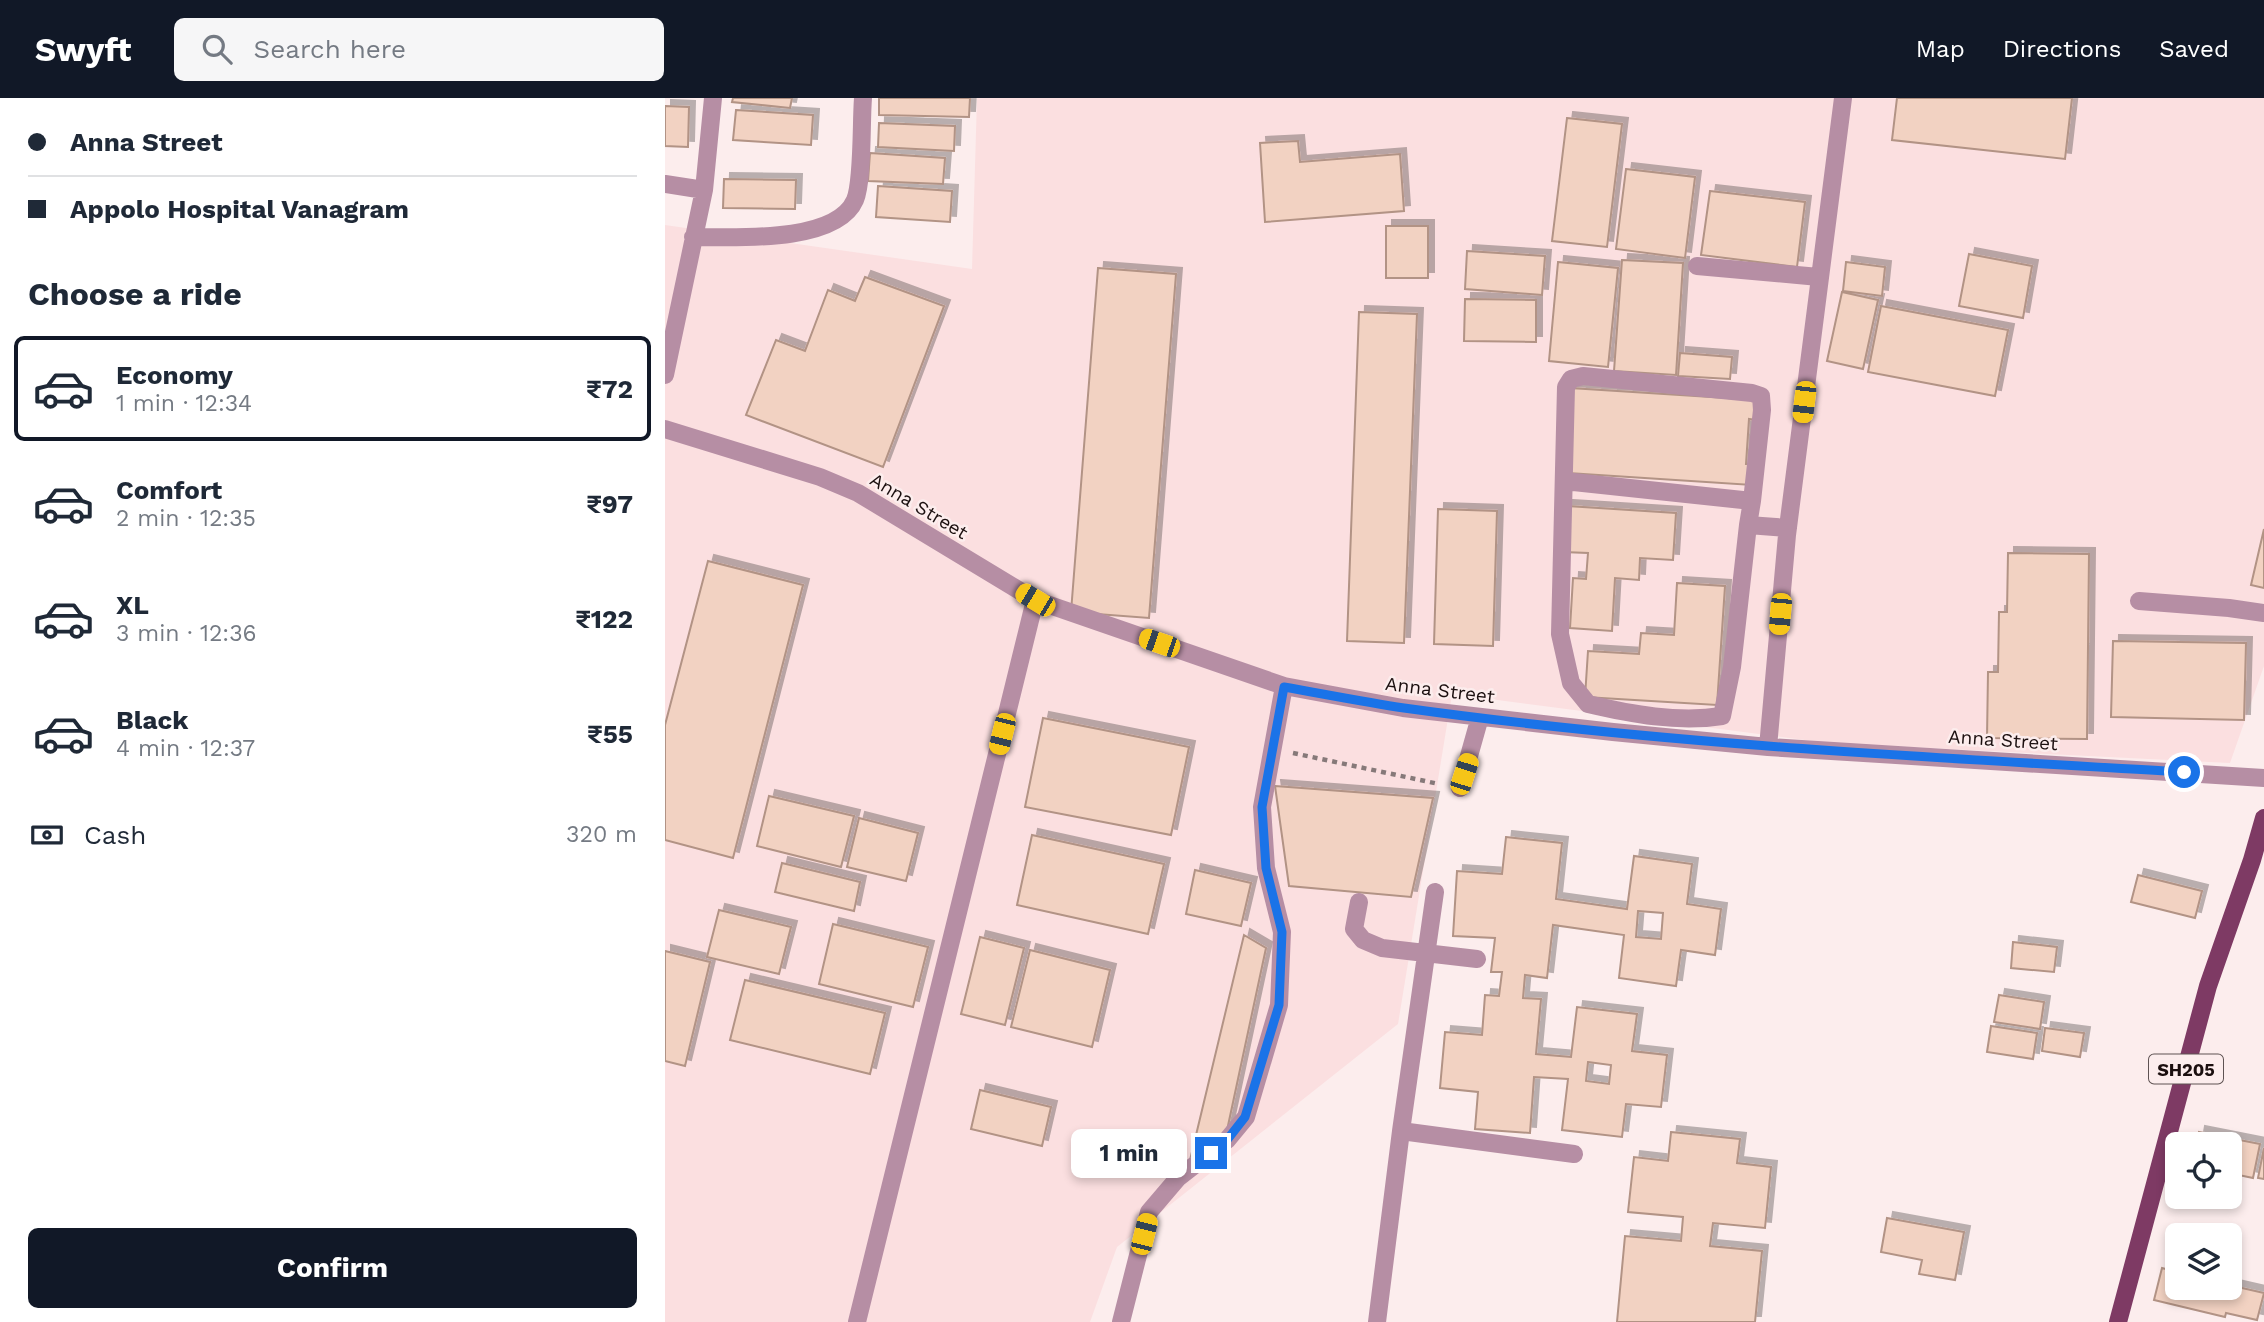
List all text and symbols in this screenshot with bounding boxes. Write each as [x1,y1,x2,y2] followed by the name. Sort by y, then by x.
[174,18,664,81] search box
[35,30,132,69] text: Swyft
[198,30,236,68] icon: search
[254,34,406,64] text: Search here
[1916,35,1965,63] text: Map
[2003,35,2121,63] text: Directions
[2159,35,2229,63] text: Saved
[70,127,223,157] text: Anna Street
[70,194,409,224] text: Appolo Hospital Vanagram
[28,275,242,313] text: Choose a ride
[32,357,95,420] icon: car
[116,360,233,390] text: Economy
[586,374,633,404] text: ₹72
[1792,380,1817,424] car
[116,390,252,417] text: 1 min · 12:34
[866,468,972,544] street label: Anna Street
[32,472,95,535] icon: car
[116,475,222,505] text: Comfort
[586,489,633,519] text: ₹97
[116,505,256,532] text: 2 min · 12:35
[1012,580,1059,620] car
[32,587,95,650] icon: car
[116,590,149,620] text: XL
[1768,592,1793,636] car
[575,604,633,634] text: ₹122
[116,620,257,647] text: 3 min · 12:36
[1136,626,1183,660] car
[1384,672,1496,708] street label: Anna Street
[32,702,95,765] icon: car
[116,705,188,735] text: Black
[987,711,1018,757] car
[587,719,633,749] text: ₹55
[1947,725,2059,755] street label: Anna Street
[116,735,255,762] text: 4 min · 12:37
[1448,751,1481,797] car
[2168,756,2200,788] route start
[28,816,66,854] icon: cash
[84,820,146,850] text: Cash
[566,821,637,848] text: 320 m
[2149,1054,2223,1084] road number: SH205
[1071,1128,1187,1178] callout: 1 min
[2165,1132,2242,1300] map controls
[2165,1132,2242,1209] button: locate
[1195,1137,1227,1169] route end
[1099,1140,1159,1167] text: 1 min
[1129,1211,1160,1257] car
[2165,1223,2242,1300] button: layers
[28,1228,637,1308] button: Confirm

